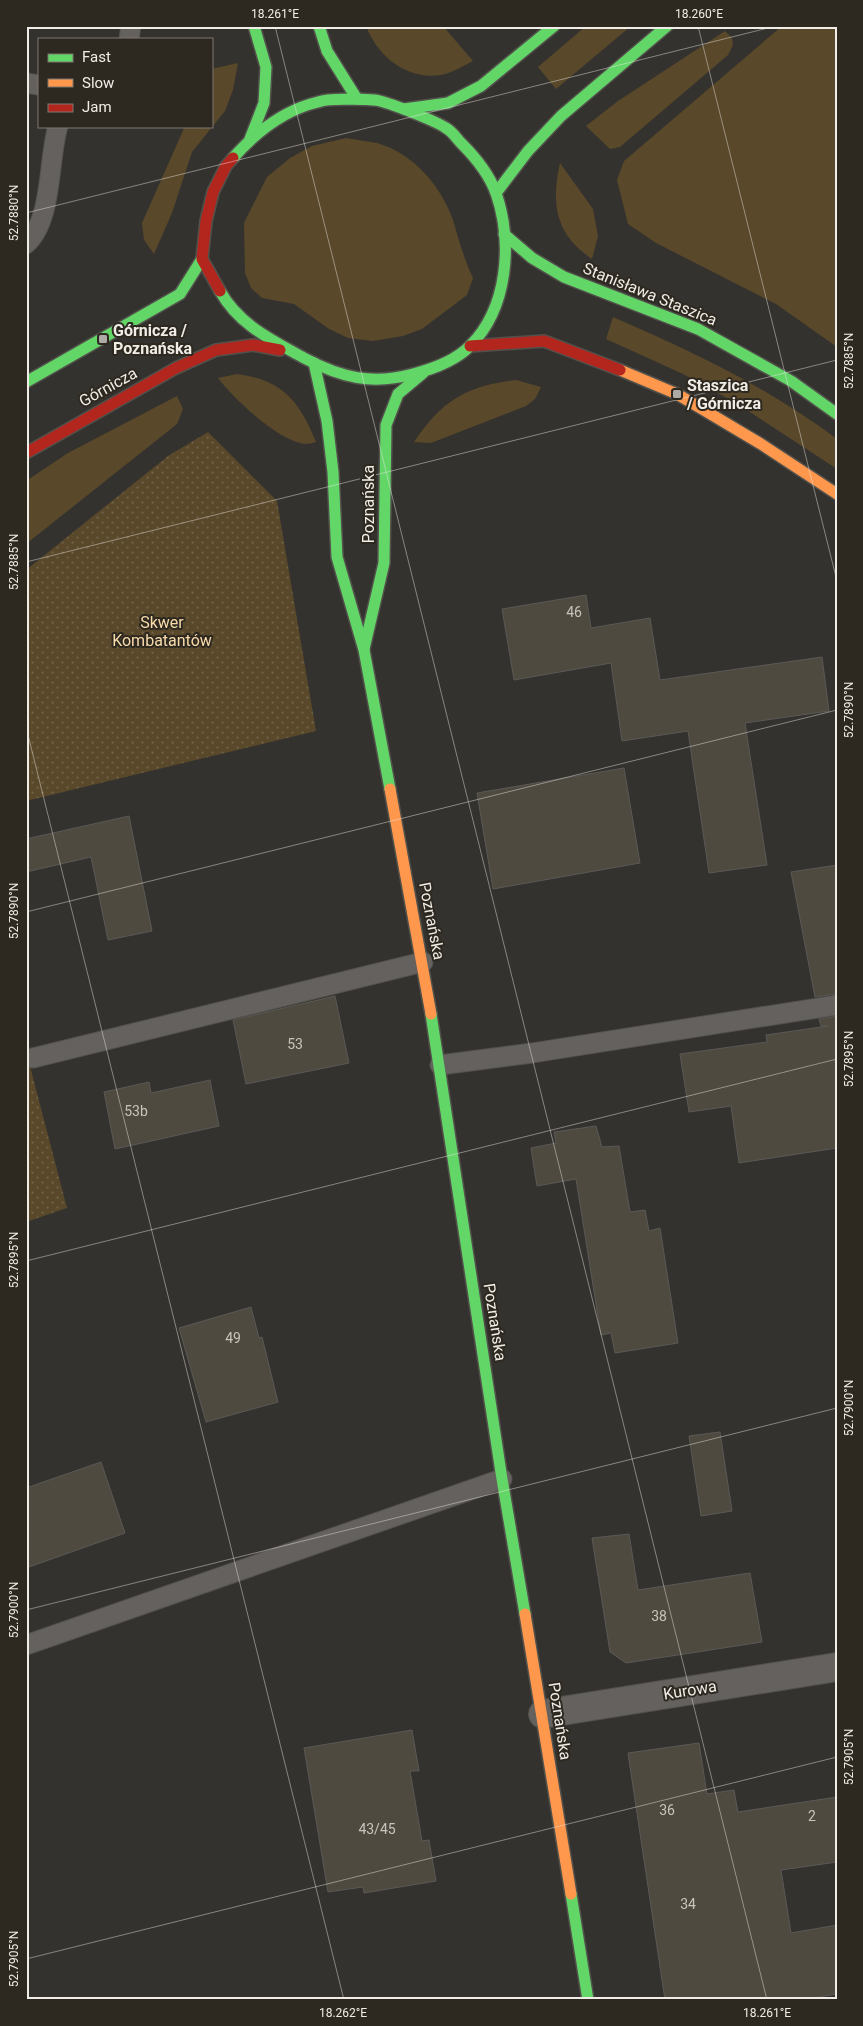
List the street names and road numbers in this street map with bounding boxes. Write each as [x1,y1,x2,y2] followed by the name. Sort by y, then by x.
[580,258,720,330] street label: Stanisława Staszica
[76,363,140,411] street label: Górnicza
[359,465,378,543] street label: Poznańska
[415,881,449,961] street label: Poznańska
[479,1282,511,1362] street label: Poznańska
[662,1676,718,1704] street label: Kurowa
[544,1681,576,1761] street label: Poznańska

